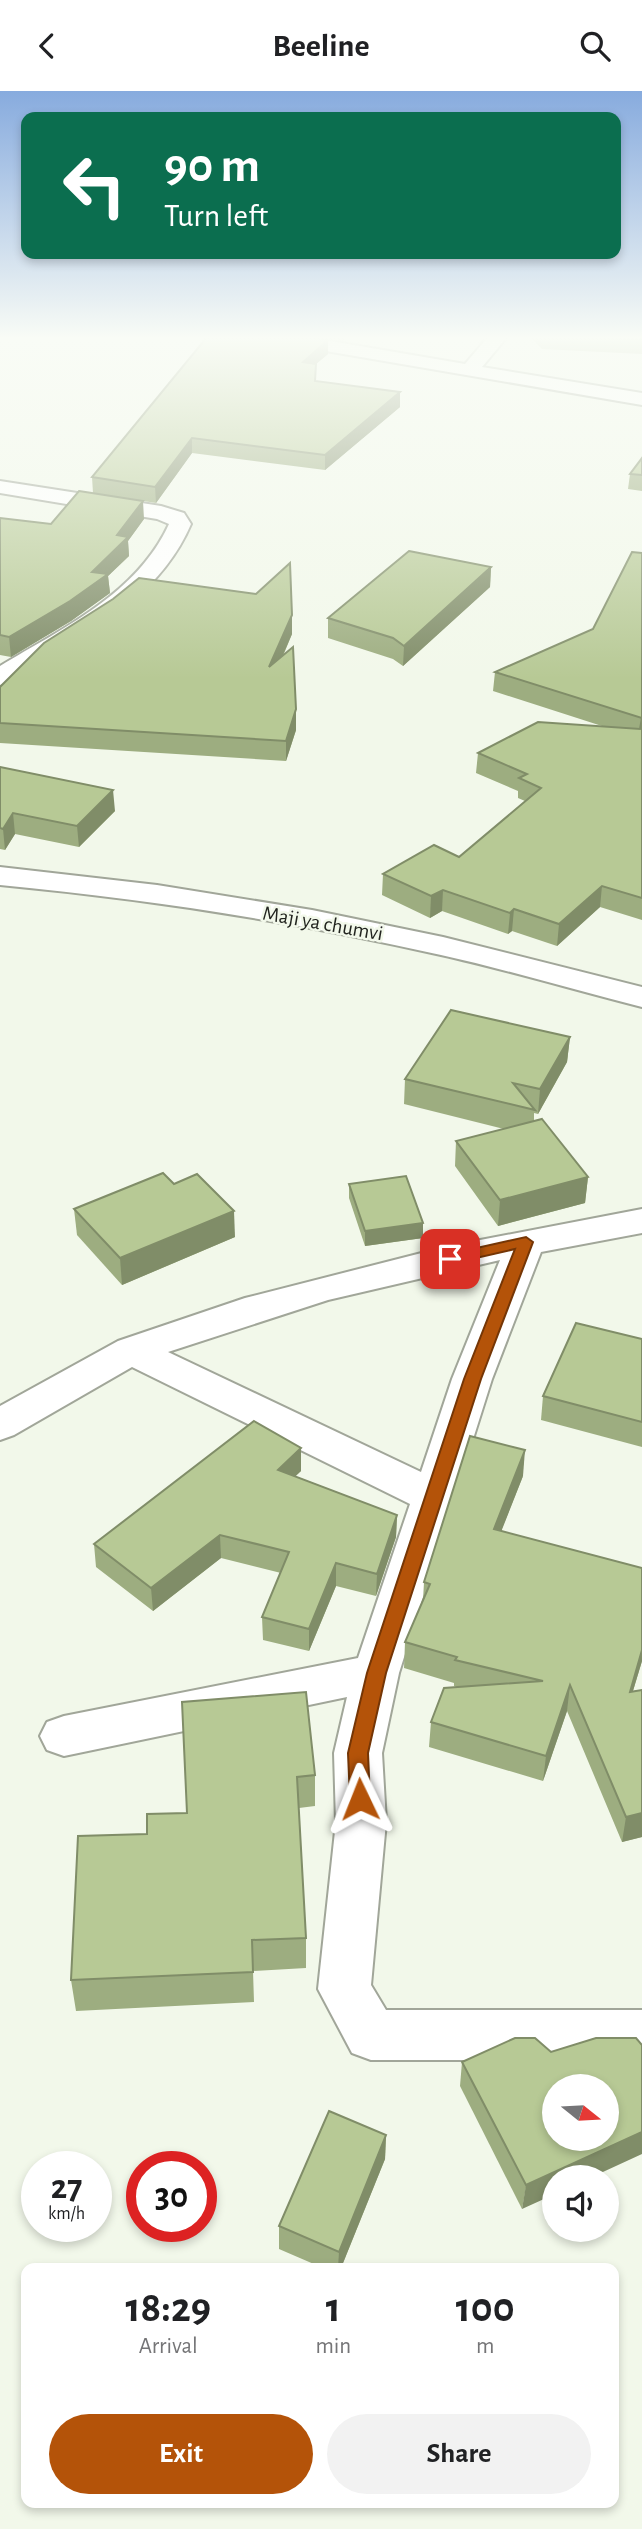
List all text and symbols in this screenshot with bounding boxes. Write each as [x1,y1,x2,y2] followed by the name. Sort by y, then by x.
[28,27,66,65] icon: back
[576,27,614,65] icon: search
[272,30,370,62] text: Beeline
[49,140,140,231] icon: left
[164,142,260,191] text: 90 m
[164,200,268,232] text: Turn left
[261,903,385,944] street label: Maji ya chumvi
[420,1229,480,1289] pin
[431,1240,469,1278] icon: arrive
[323,1762,397,1836] position arrow
[542,2074,620,2151] north arrow
[542,2074,619,2242] map controls
[126,2151,217,2242] speed limit sign: 30
[542,2165,619,2242] button: sound
[51,2170,82,2205] text: 27
[48,2205,85,2223] text: km/h
[125,2287,211,2329] text: 18:29
[326,2287,341,2329] text: 1
[456,2287,515,2329] text: 100
[139,2335,198,2358] text: Arrival
[315,2335,351,2358] text: min
[476,2335,494,2358] text: m
[49,2414,313,2494] button: Exit
[327,2414,591,2494] button: Share

